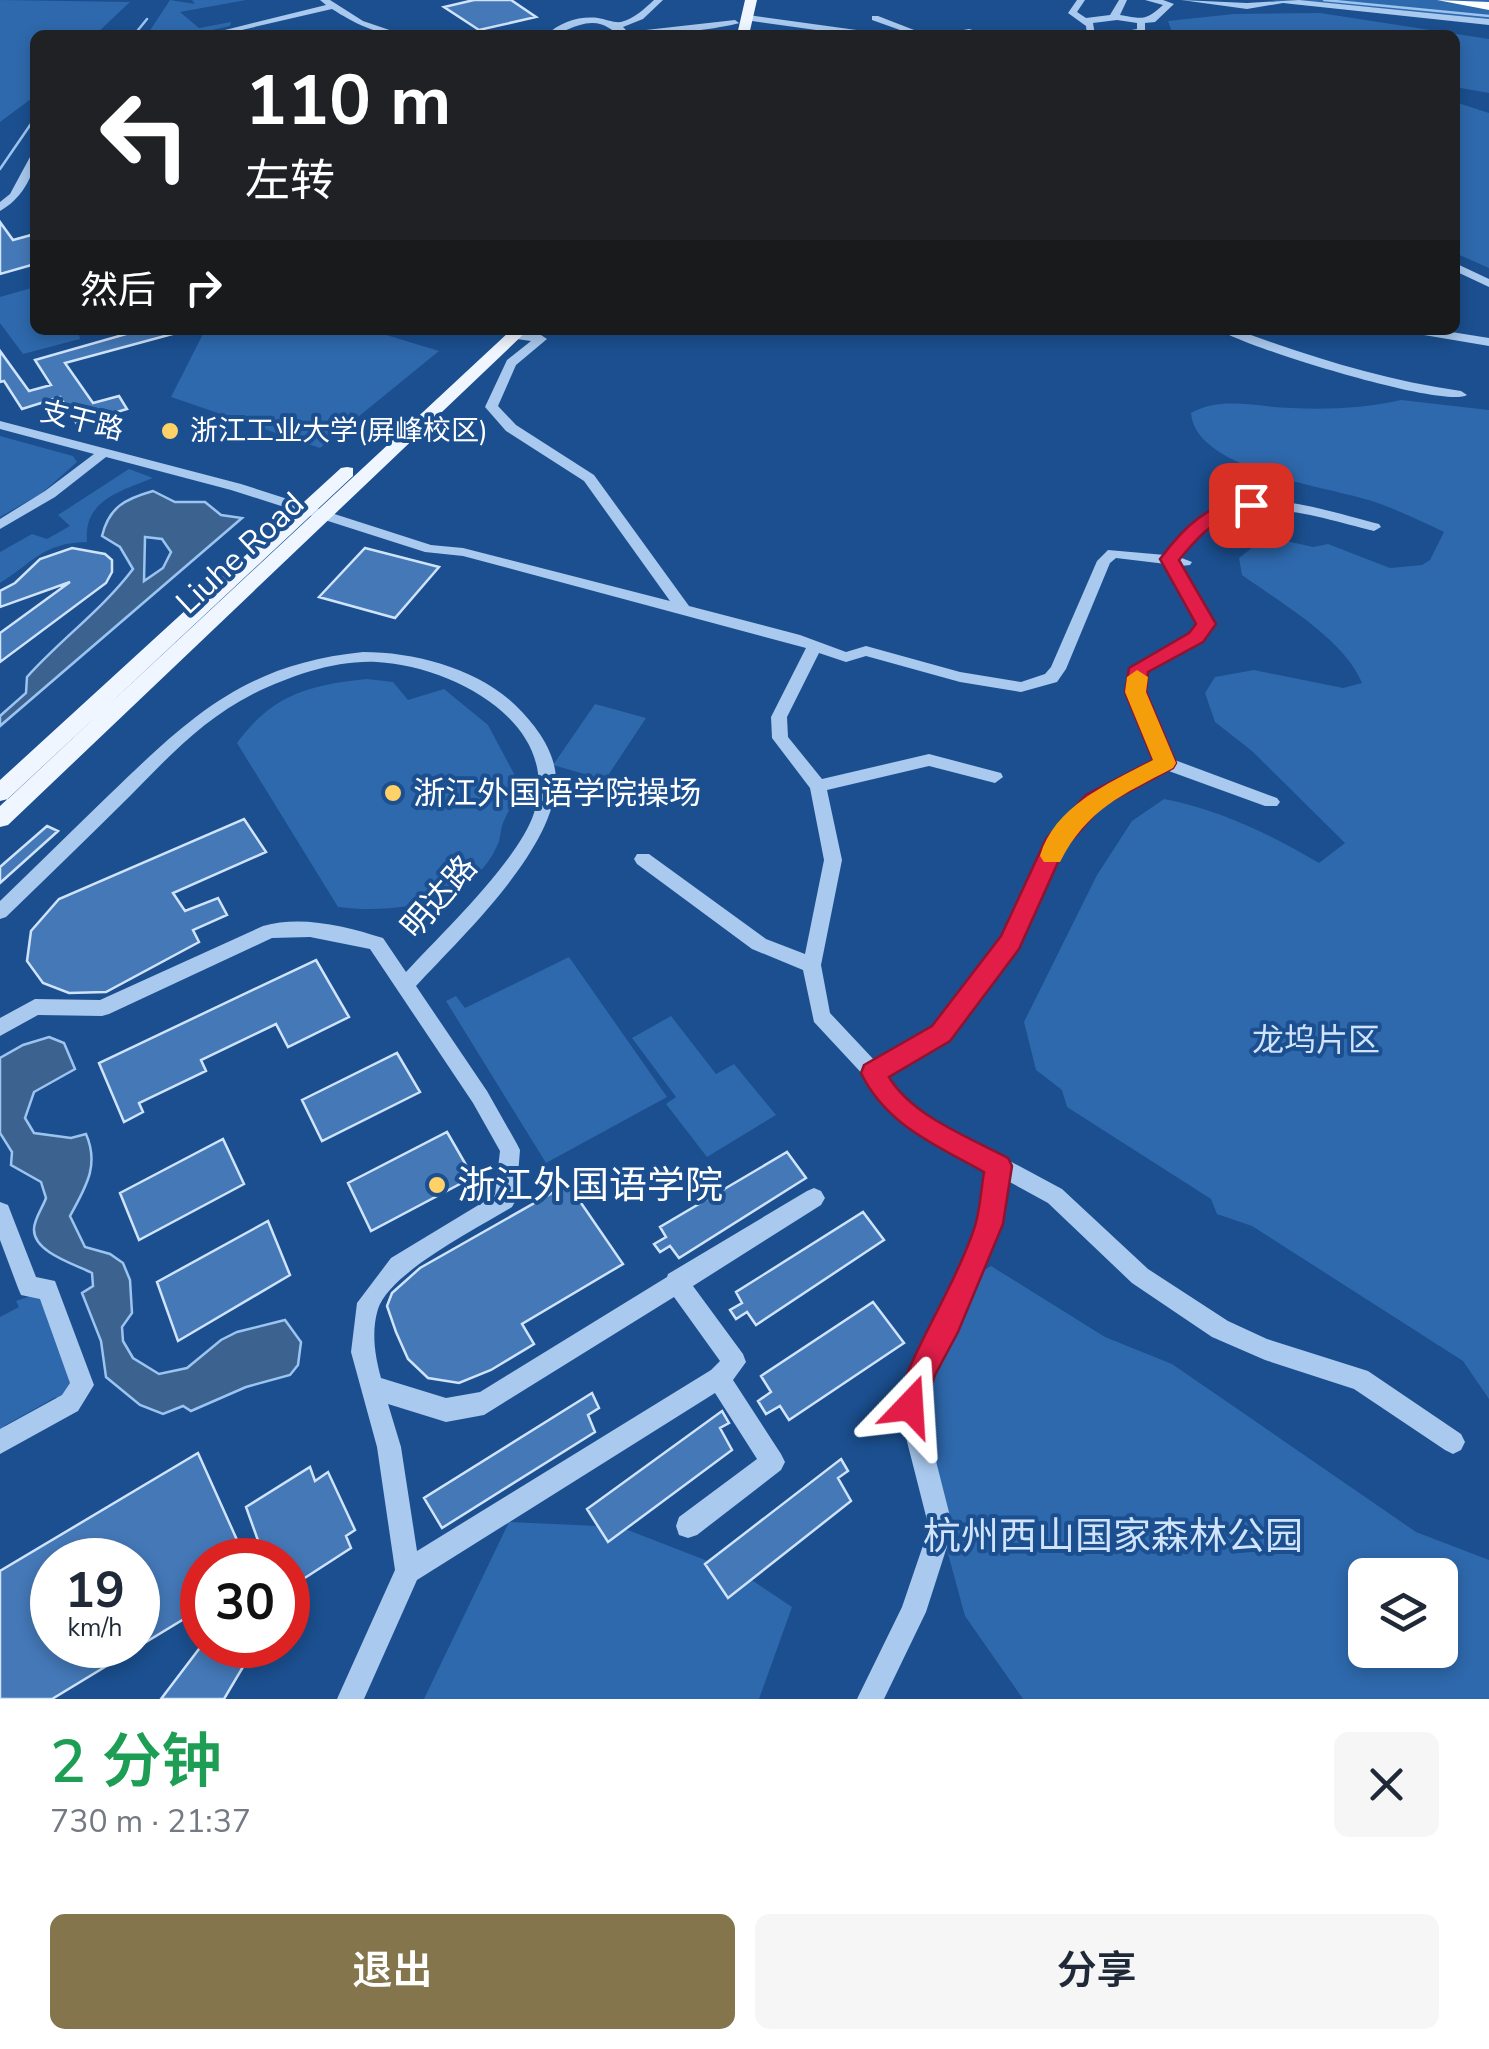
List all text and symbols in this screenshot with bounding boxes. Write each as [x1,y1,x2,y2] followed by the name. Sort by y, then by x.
[245,53,451,149] text: 110 m
[80,70,210,200] icon: left
[245,151,335,212] text: 左转
[176,260,231,315] icon: right
[80,265,156,316] text: 然后
[37,392,127,450] street label: 支干路
[190,412,488,450] place label: 浙江工业大学(屏峰校区)
[159,420,181,442] marker: 浙江工业大学(屏峰校区)
[1209,463,1294,548] pin
[1224,478,1279,533] icon: arrive
[167,482,313,624] street label: Liuhe Road
[413,772,701,815] place label: 浙江外国语学院操场
[382,782,404,804] marker: 浙江外国语学院操场
[391,847,487,947] street label: 明达路
[1252,1019,1380,1062] park label: 龙坞片区
[457,1160,723,1211] place label: 浙江外国语学院
[426,1174,448,1196] marker: 浙江外国语学院
[858,1354,962,1458] position arrow
[923,1511,1303,1562] park label: 杭州西山国家森林公园
[180,1538,310,1668] speed limit sign: 30
[65,1556,125,1625] text: 19
[1348,1558,1458,1668] map controls
[1348,1558,1458,1668] button: layers
[67,1611,123,1645] text: km/h
[50,1721,222,1803] text: 2 分钟
[1334,1732,1439,1837] button: close
[50,1800,251,1843] text: 730 m · 21:37
[50,1914,735,2029] button: 退出
[755,1914,1439,2029] button: 分享

